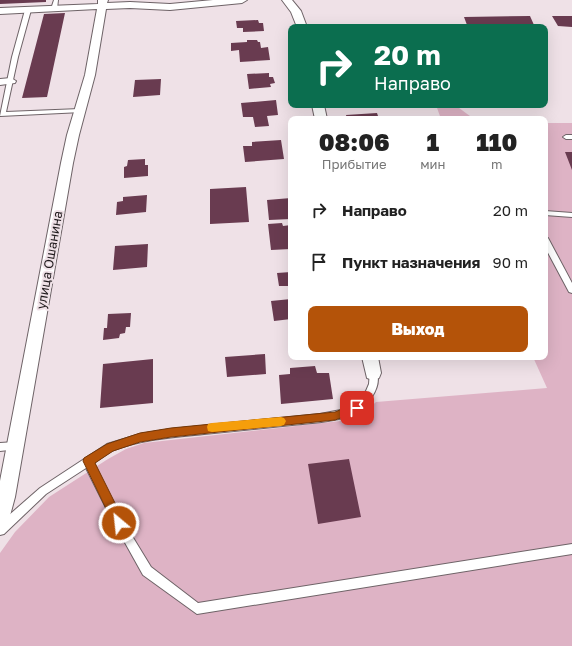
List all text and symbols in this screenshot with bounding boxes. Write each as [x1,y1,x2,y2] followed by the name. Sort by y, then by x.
[374,38,441,71] text: 20 m
[308,40,360,92] icon: right
[374,72,451,94] text: Направо
[319,127,390,156] text: 08:06
[427,127,439,156] text: 1
[476,127,517,156] text: 110
[322,156,386,172] text: Прибытие
[420,156,445,172] text: мин
[491,156,502,172] text: m
[308,199,330,221] icon: right
[342,201,407,219] text: Направо
[493,201,528,219] text: 20 m
[32,209,66,311] street label: улица Ошанина
[308,251,330,273] icon: arrive
[342,253,480,271] text: Пункт назначения
[493,253,528,271] text: 90 m
[308,306,528,352] button: Выход
[340,391,374,425] pin
[346,397,368,419] icon: arrive
[98,502,140,544] position arrow

